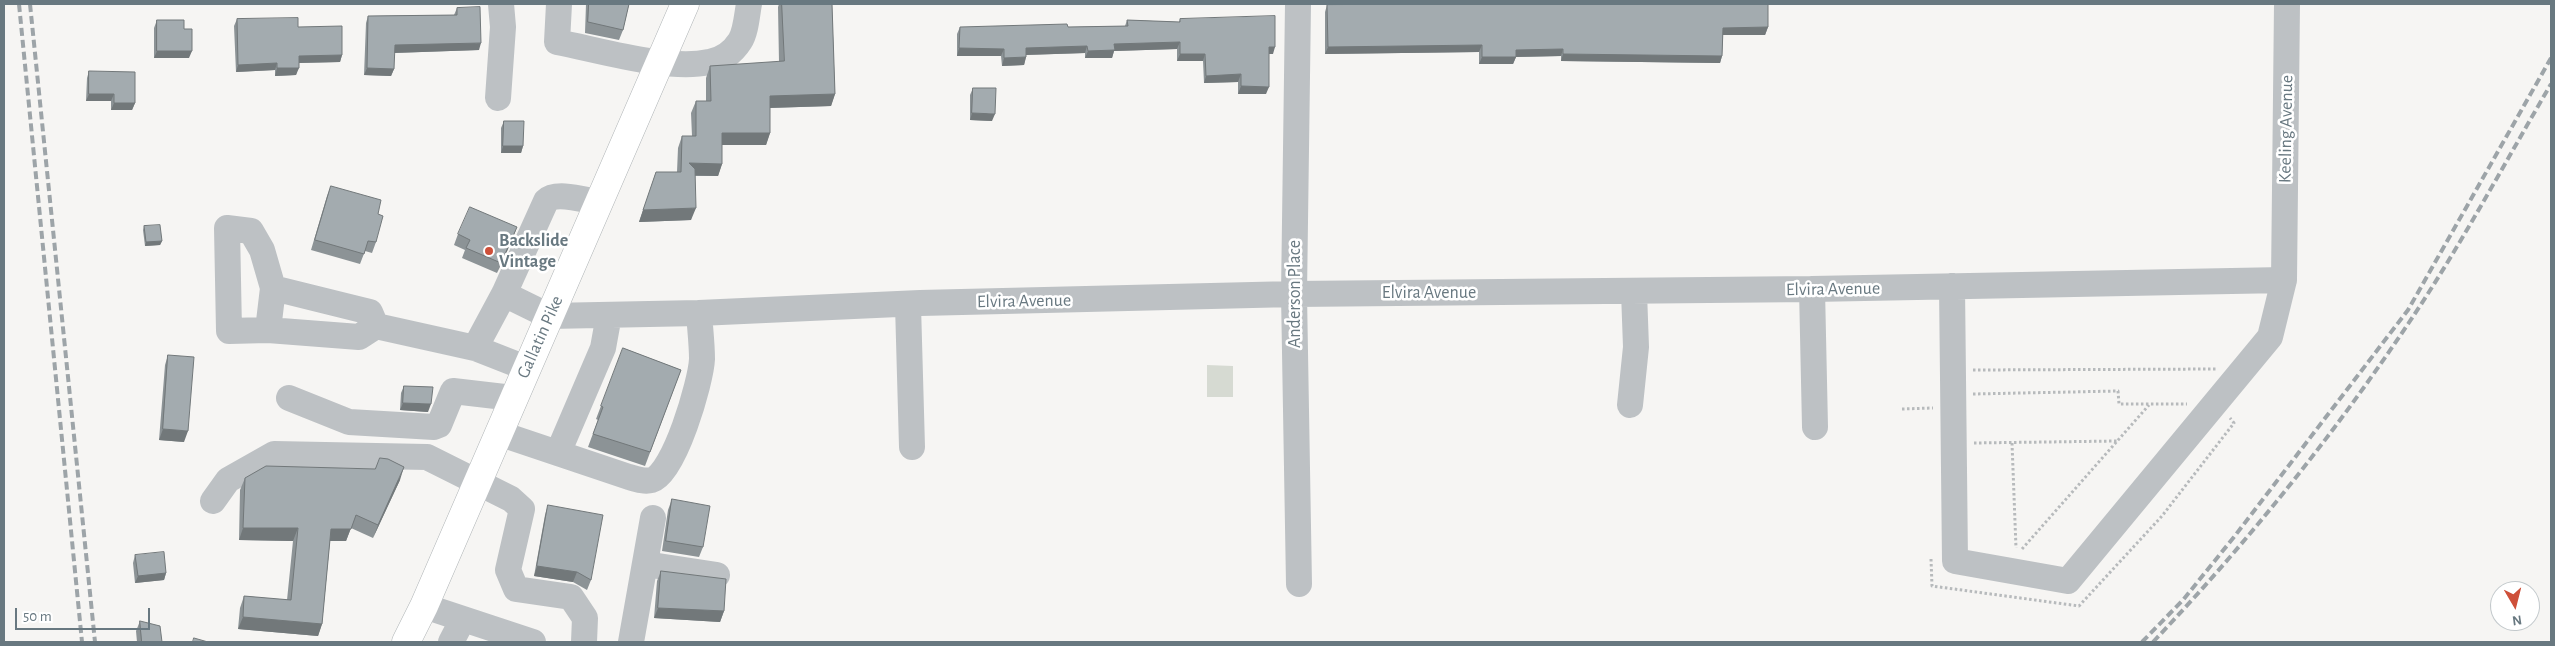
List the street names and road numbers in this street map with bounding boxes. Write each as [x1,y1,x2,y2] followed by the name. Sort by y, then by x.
[2274,75,2298,183] street label: Keeling Avenue
[1284,240,1306,348] street label: Anderson Place
[1786,277,1880,301] street label: Elvira Avenue
[1382,282,1476,304] street label: Elvira Avenue
[977,289,1071,313] street label: Elvira Avenue
[512,292,568,382] street label: Gallatin Pike

